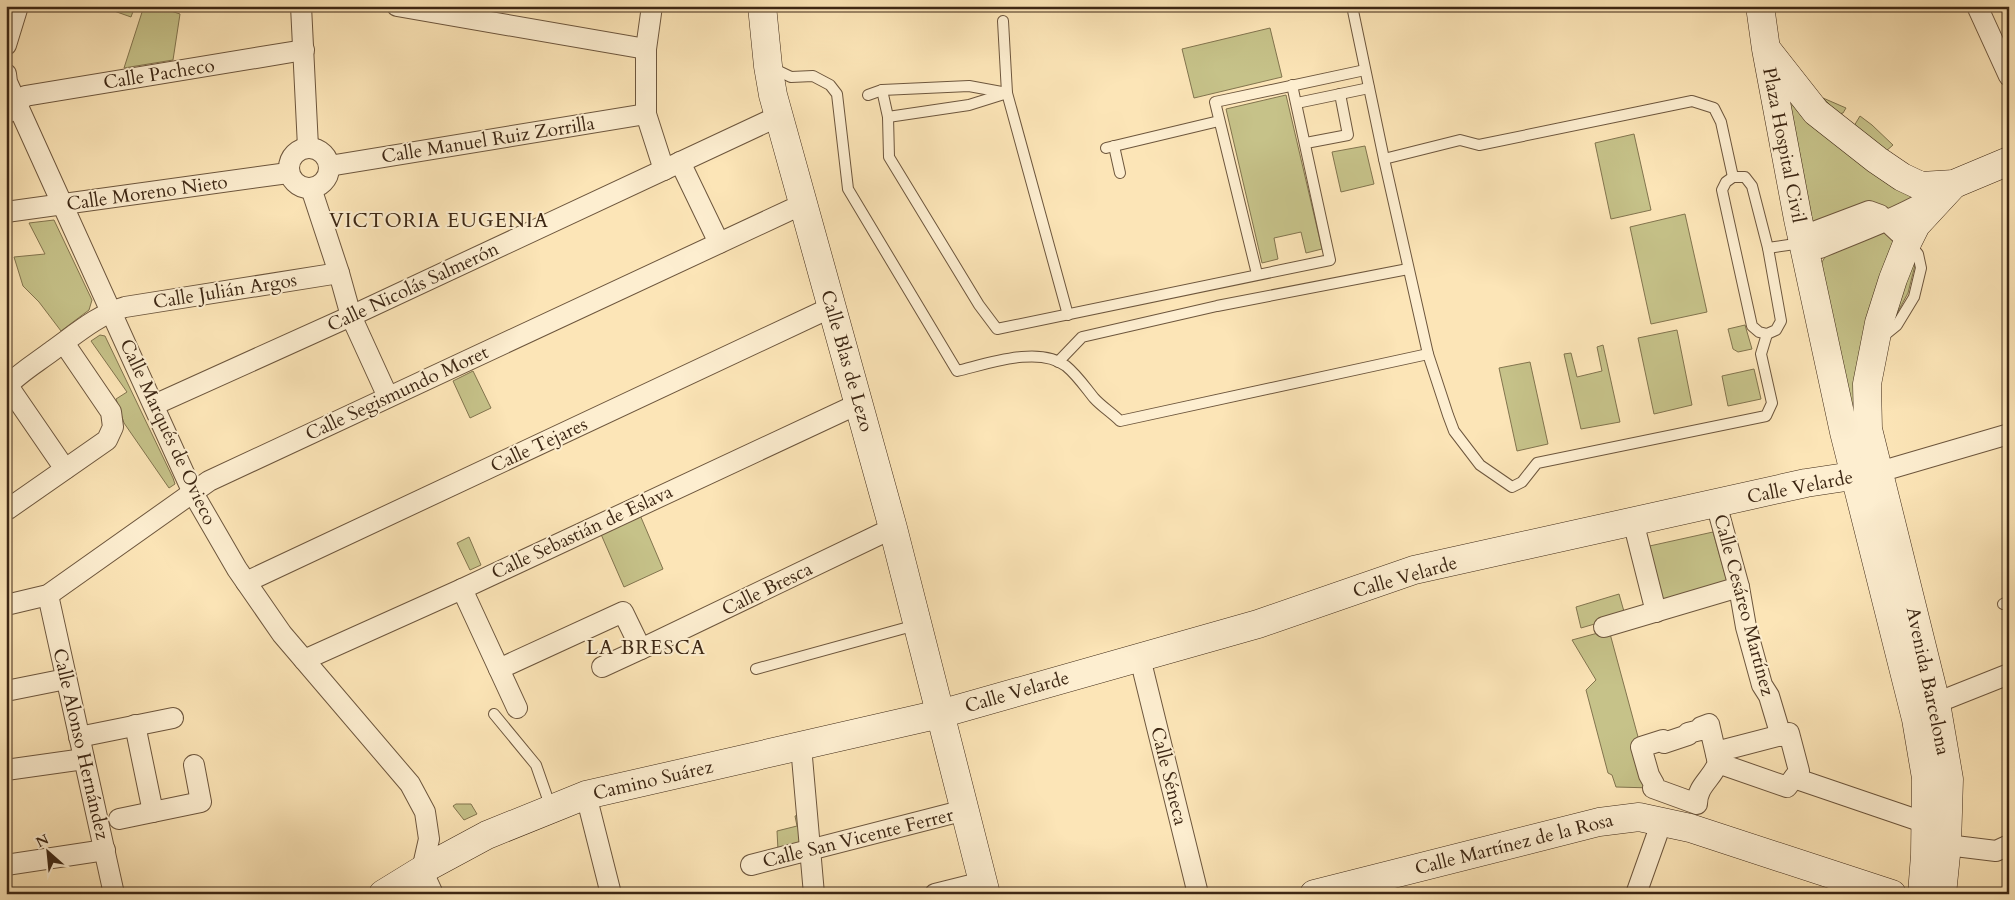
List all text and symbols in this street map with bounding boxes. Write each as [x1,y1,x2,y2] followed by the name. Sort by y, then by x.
[102,52,216,96] street label: Calle Pacheco
[1756,65,1812,225] street label: Plaza Hospital Civil
[380,110,596,170] street label: Calle Manuel Ruiz Zorrilla
[65,169,229,217] street label: Calle Moreno Nieto
[329,207,549,234] district label: VICTORIA EUGENIA
[323,236,503,338] street label: Calle Nicolás Salmerón
[151,267,299,315] street label: Calle Julián Argos
[814,287,880,435] street label: Calle Blas de Lezo
[113,335,223,529] street label: Calle Marqués de Ovieco
[301,339,493,447] street label: Calle Segismundo Moret
[486,411,592,479] street label: Calle Tejares
[1745,464,1855,510] street label: Calle Velarde
[487,479,677,585] street label: Calle Sebastián de Eslava
[1707,511,1781,699] street label: Calle Cesáreo Martínez
[1350,550,1460,604] street label: Calle Velarde
[717,556,817,622] street label: Calle Bresca
[1900,605,1956,757] street label: Avenida Barcelona
[586,634,706,661] district label: LA BRESCA
[46,646,116,843] street label: Calle Alonso Hernández
[962,665,1072,719] street label: Calle Velarde
[1144,724,1194,828] street label: Calle Séneca
[590,753,716,806] street label: Camino Suárez
[760,802,956,874] street label: Calle San Vicente Ferrer
[1412,807,1616,881] street label: Calle Martínez de la Rosa
[22,828,72,878] north arrow
[33,830,52,852] text: N

